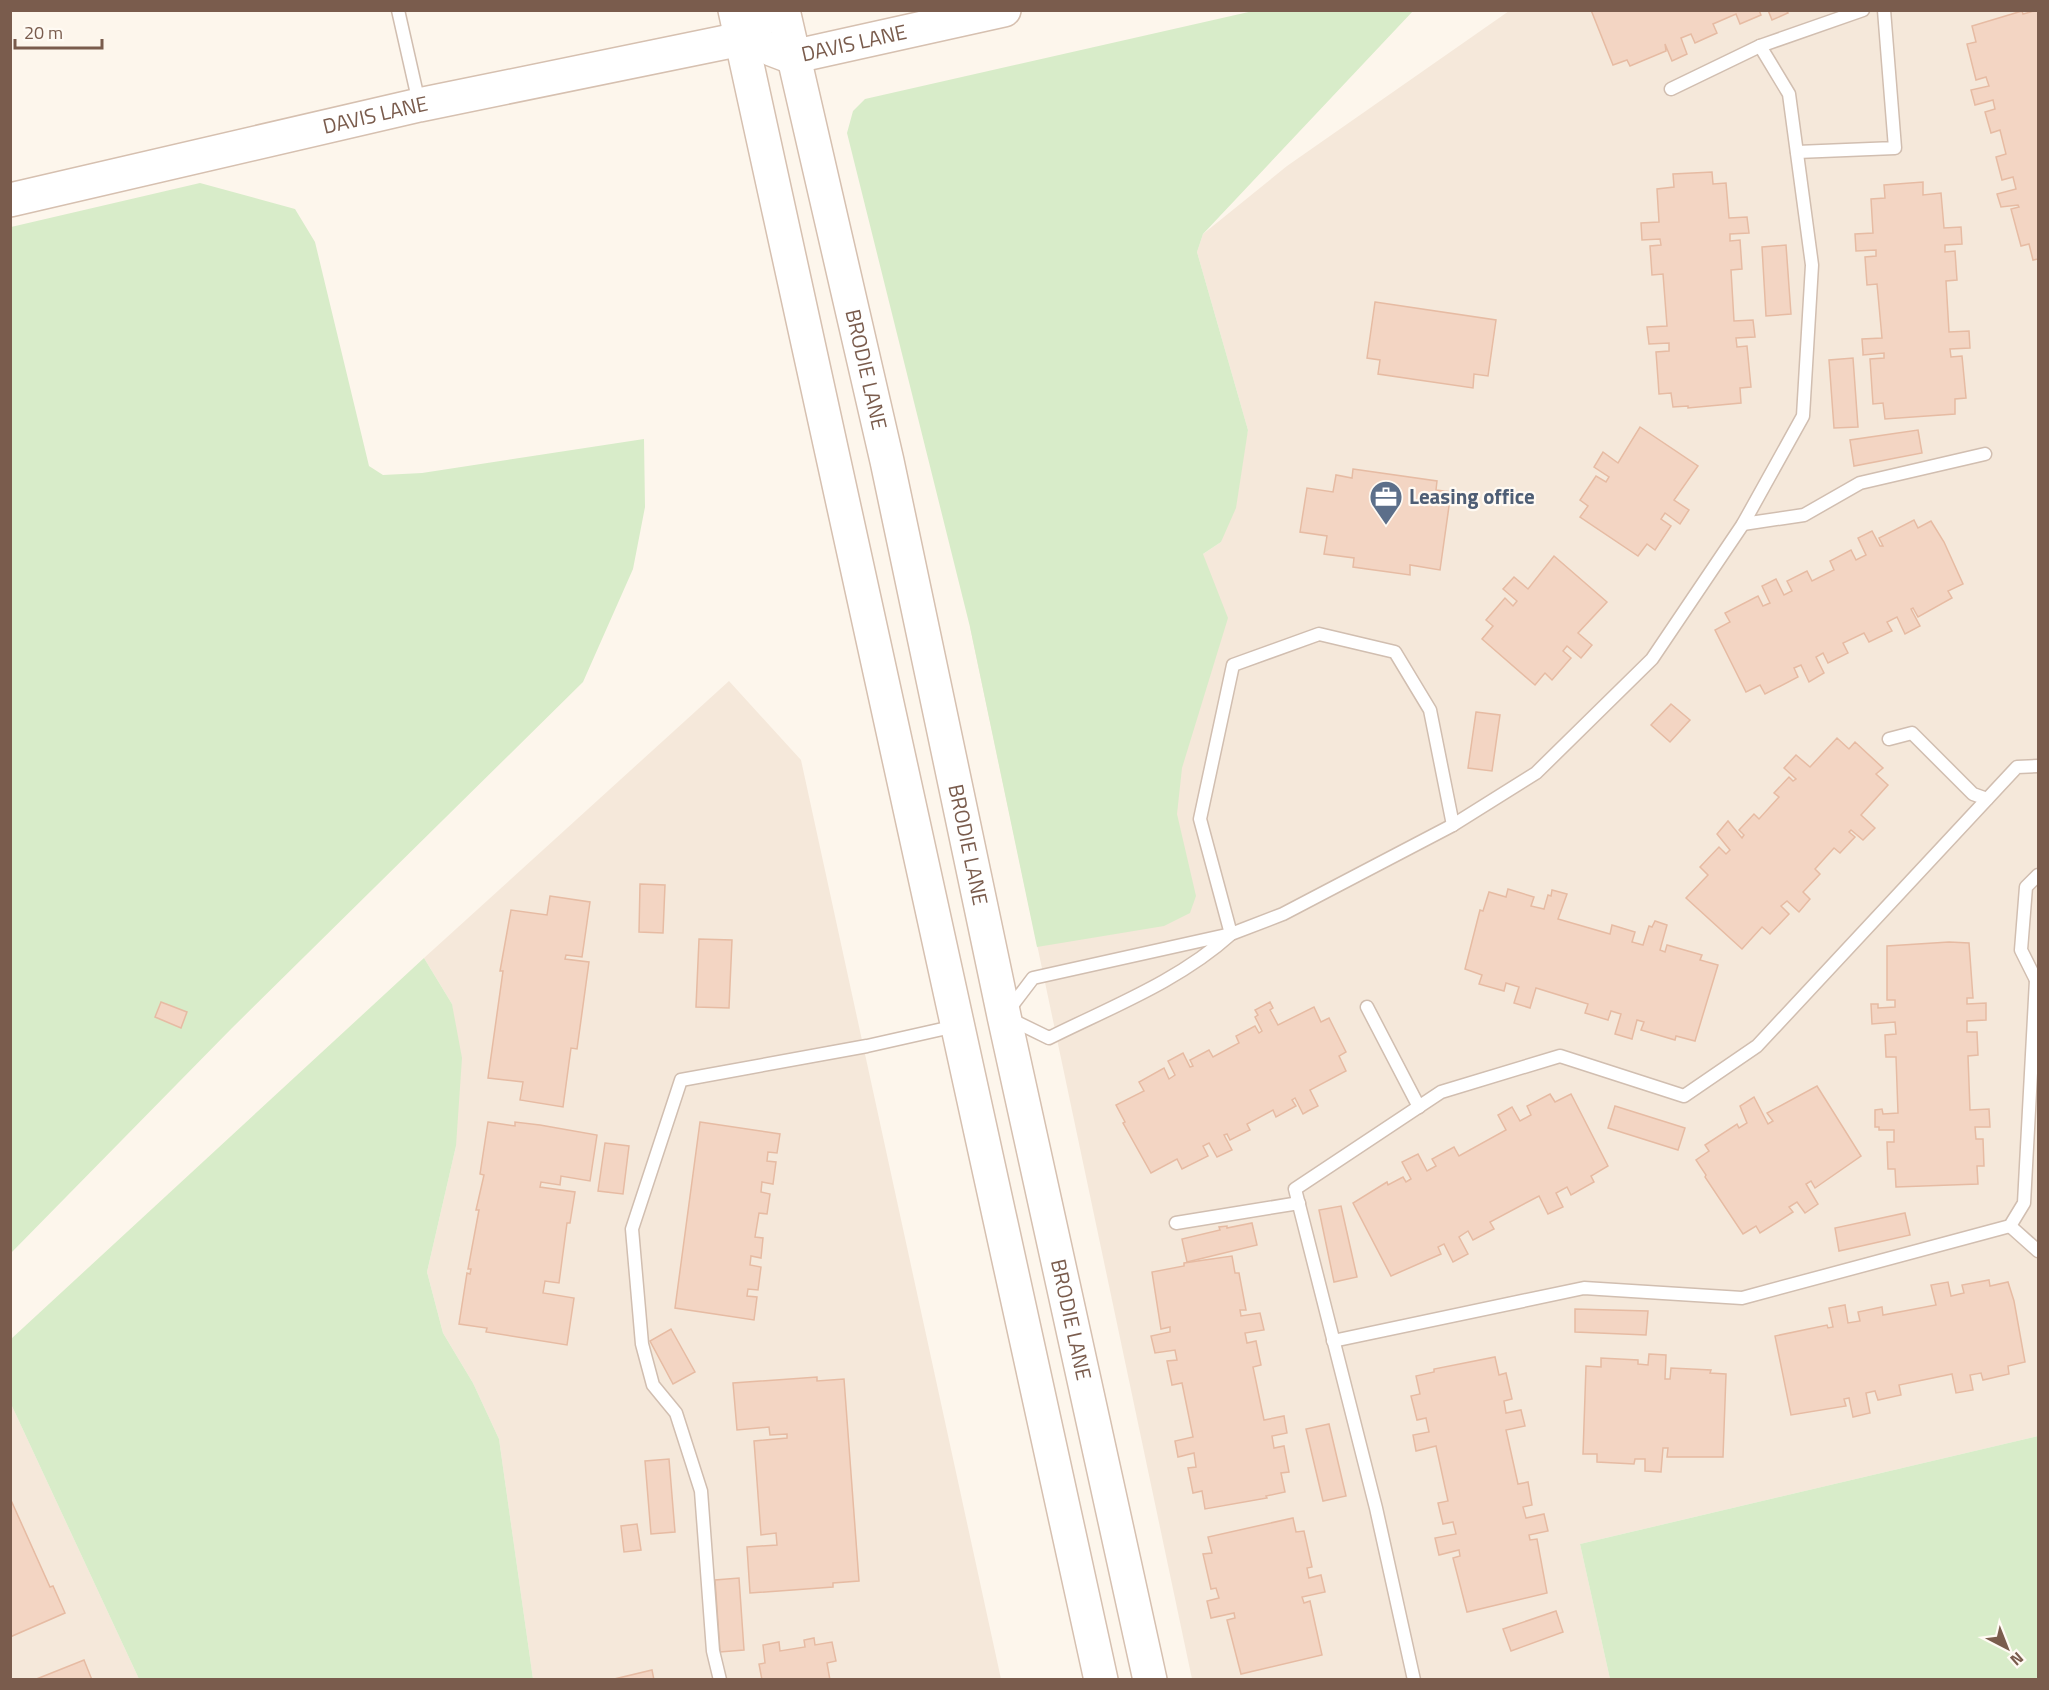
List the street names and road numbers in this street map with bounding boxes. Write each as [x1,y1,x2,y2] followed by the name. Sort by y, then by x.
[798,15,910,69] street label: DAVIS LANE
[319,87,430,142] street label: DAVIS LANE
[837,306,896,433] street label: BRODIE LANE
[941,781,997,908] street label: BRODIE LANE
[1043,1256,1101,1383] street label: BRODIE LANE

